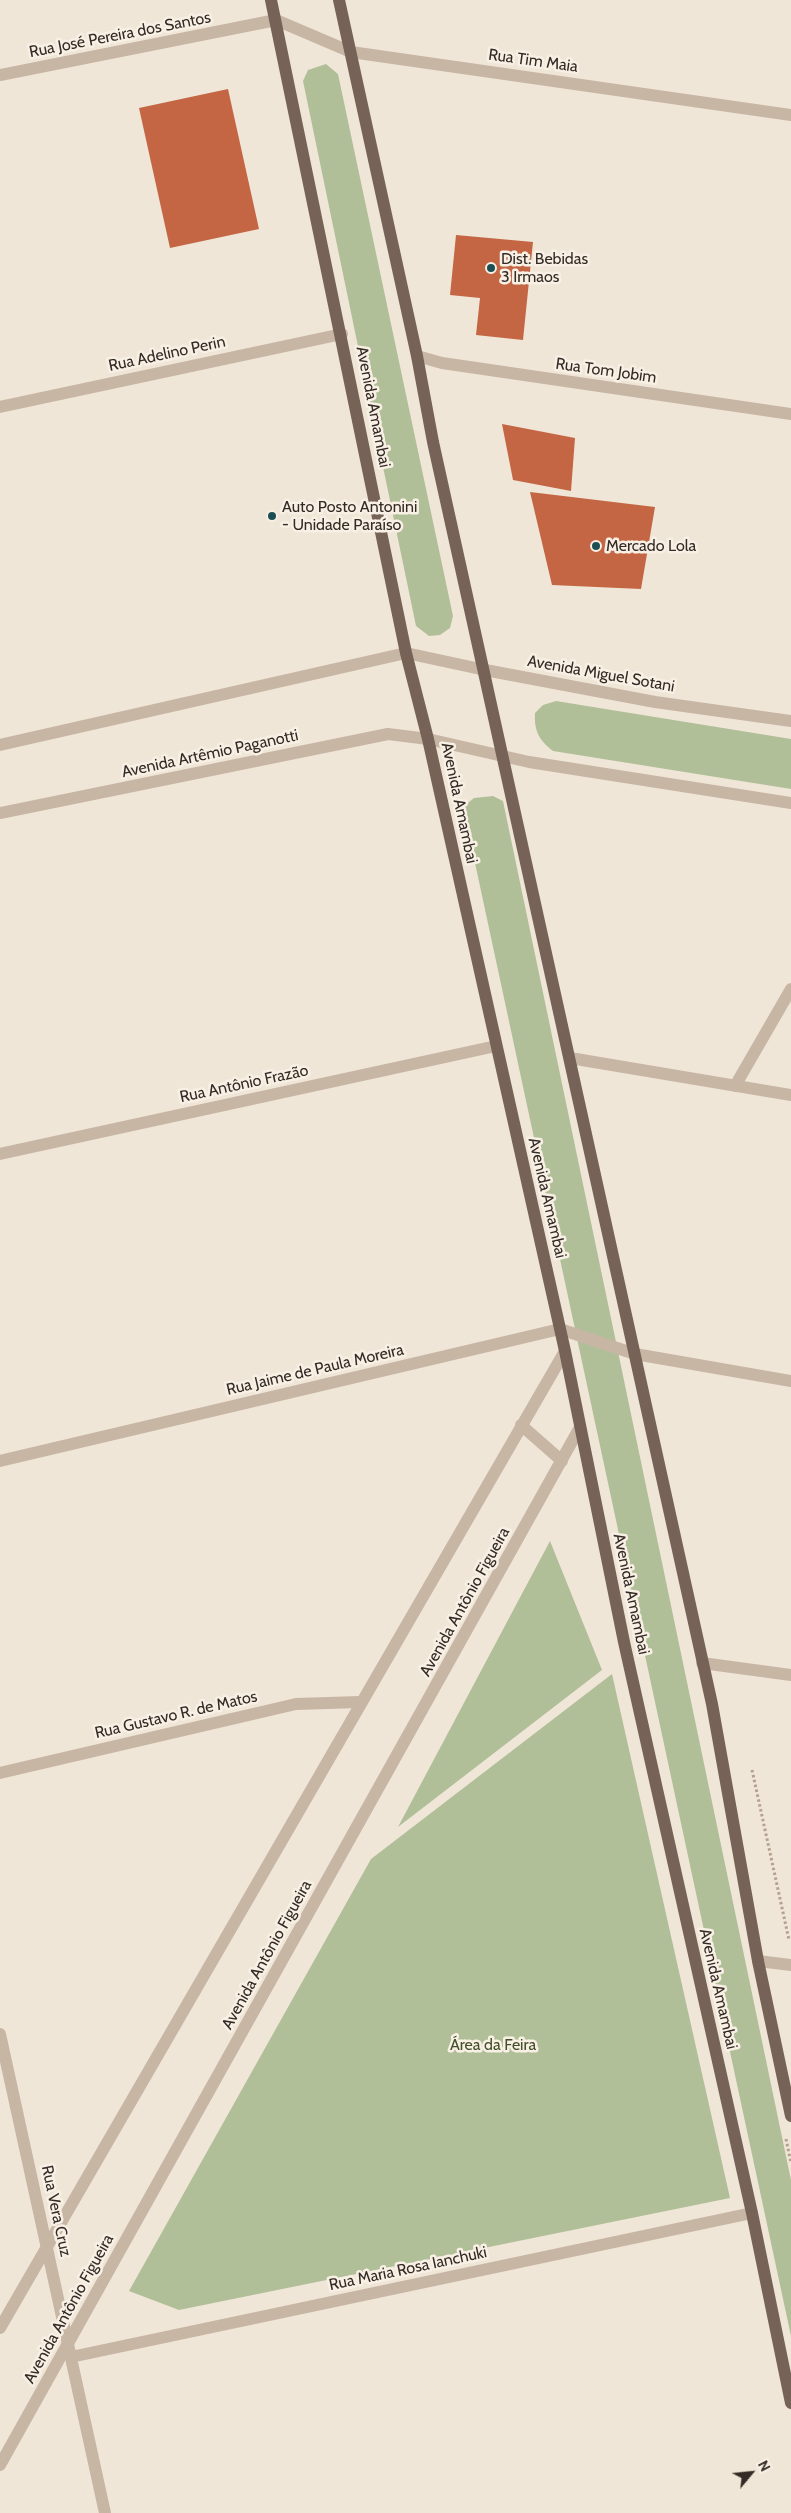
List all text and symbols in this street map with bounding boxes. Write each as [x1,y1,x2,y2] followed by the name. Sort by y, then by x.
[28,8,212,62] street label: Rua José Pereira dos Santos
[487,45,579,77] street label: Rua Tim Maia
[501,249,588,287] place label: Dist. Bebidas 3 Irmaos
[485,262,497,274] marker: Dist. Bebidas 3 Irmaos
[107,332,227,376] street label: Rua Adelino Perin
[352,345,394,469] street label: Avenida Amambai
[554,354,658,388] street label: Rua Tom Jobim
[282,497,417,535] place label: Auto Posto Antonini - Unidade Paraíso
[266,510,278,522] marker: Auto Posto Antonini - Unidade Paraíso
[606,536,696,556] place label: Mercado Lola
[590,540,602,552] marker: Mercado Lola
[526,652,676,696] street label: Avenida Miguel Sotani
[120,726,300,782] street label: Avenida Artêmio Paganotti
[437,741,481,865] street label: Avenida Amambai
[178,1061,310,1107] street label: Rua Antônio Frazão
[524,1136,570,1260] street label: Avenida Amambai
[225,1340,405,1400] street label: Rua Jaime de Paula Moreira
[416,1524,514,1680] street label: Avenida Antônio Figueira
[609,1532,653,1656] street label: Avenida Amambai
[93,1687,259,1743] street label: Rua Gustavo R. de Matos
[218,1877,316,2033] street label: Avenida Antônio Figueira
[695,1927,741,2051] street label: Avenida Amambai
[450,2035,536,2055] park label: Área da Feira
[37,2163,75,2259] street label: Rua Vera Cruz
[20,2231,118,2387] street label: Avenida Antônio Figueira
[327,2243,489,2295] street label: Rua Maria Rosa Ianchuki
[726,2448,776,2498] north arrow
[754,2457,775,2475] text: N

